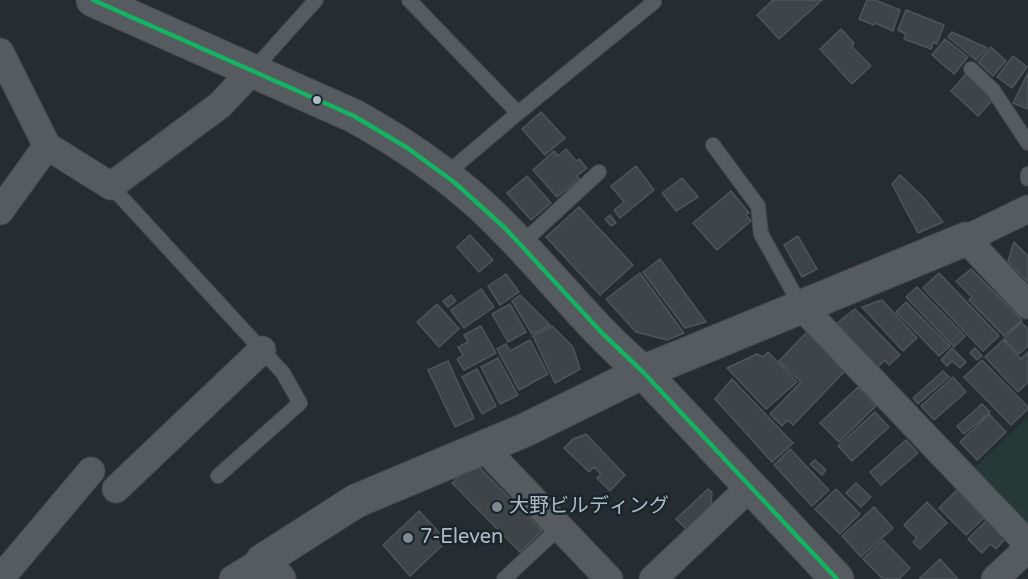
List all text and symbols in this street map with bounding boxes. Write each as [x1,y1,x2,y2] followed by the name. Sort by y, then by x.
[311,94,323,106] unlabelled marker
[509,495,669,519] place label: 大野ビルディング
[490,500,504,514] marker: 大野ビルディング
[420,526,503,550] place label: 7-Eleven
[401,531,415,545] marker: 7-Eleven

